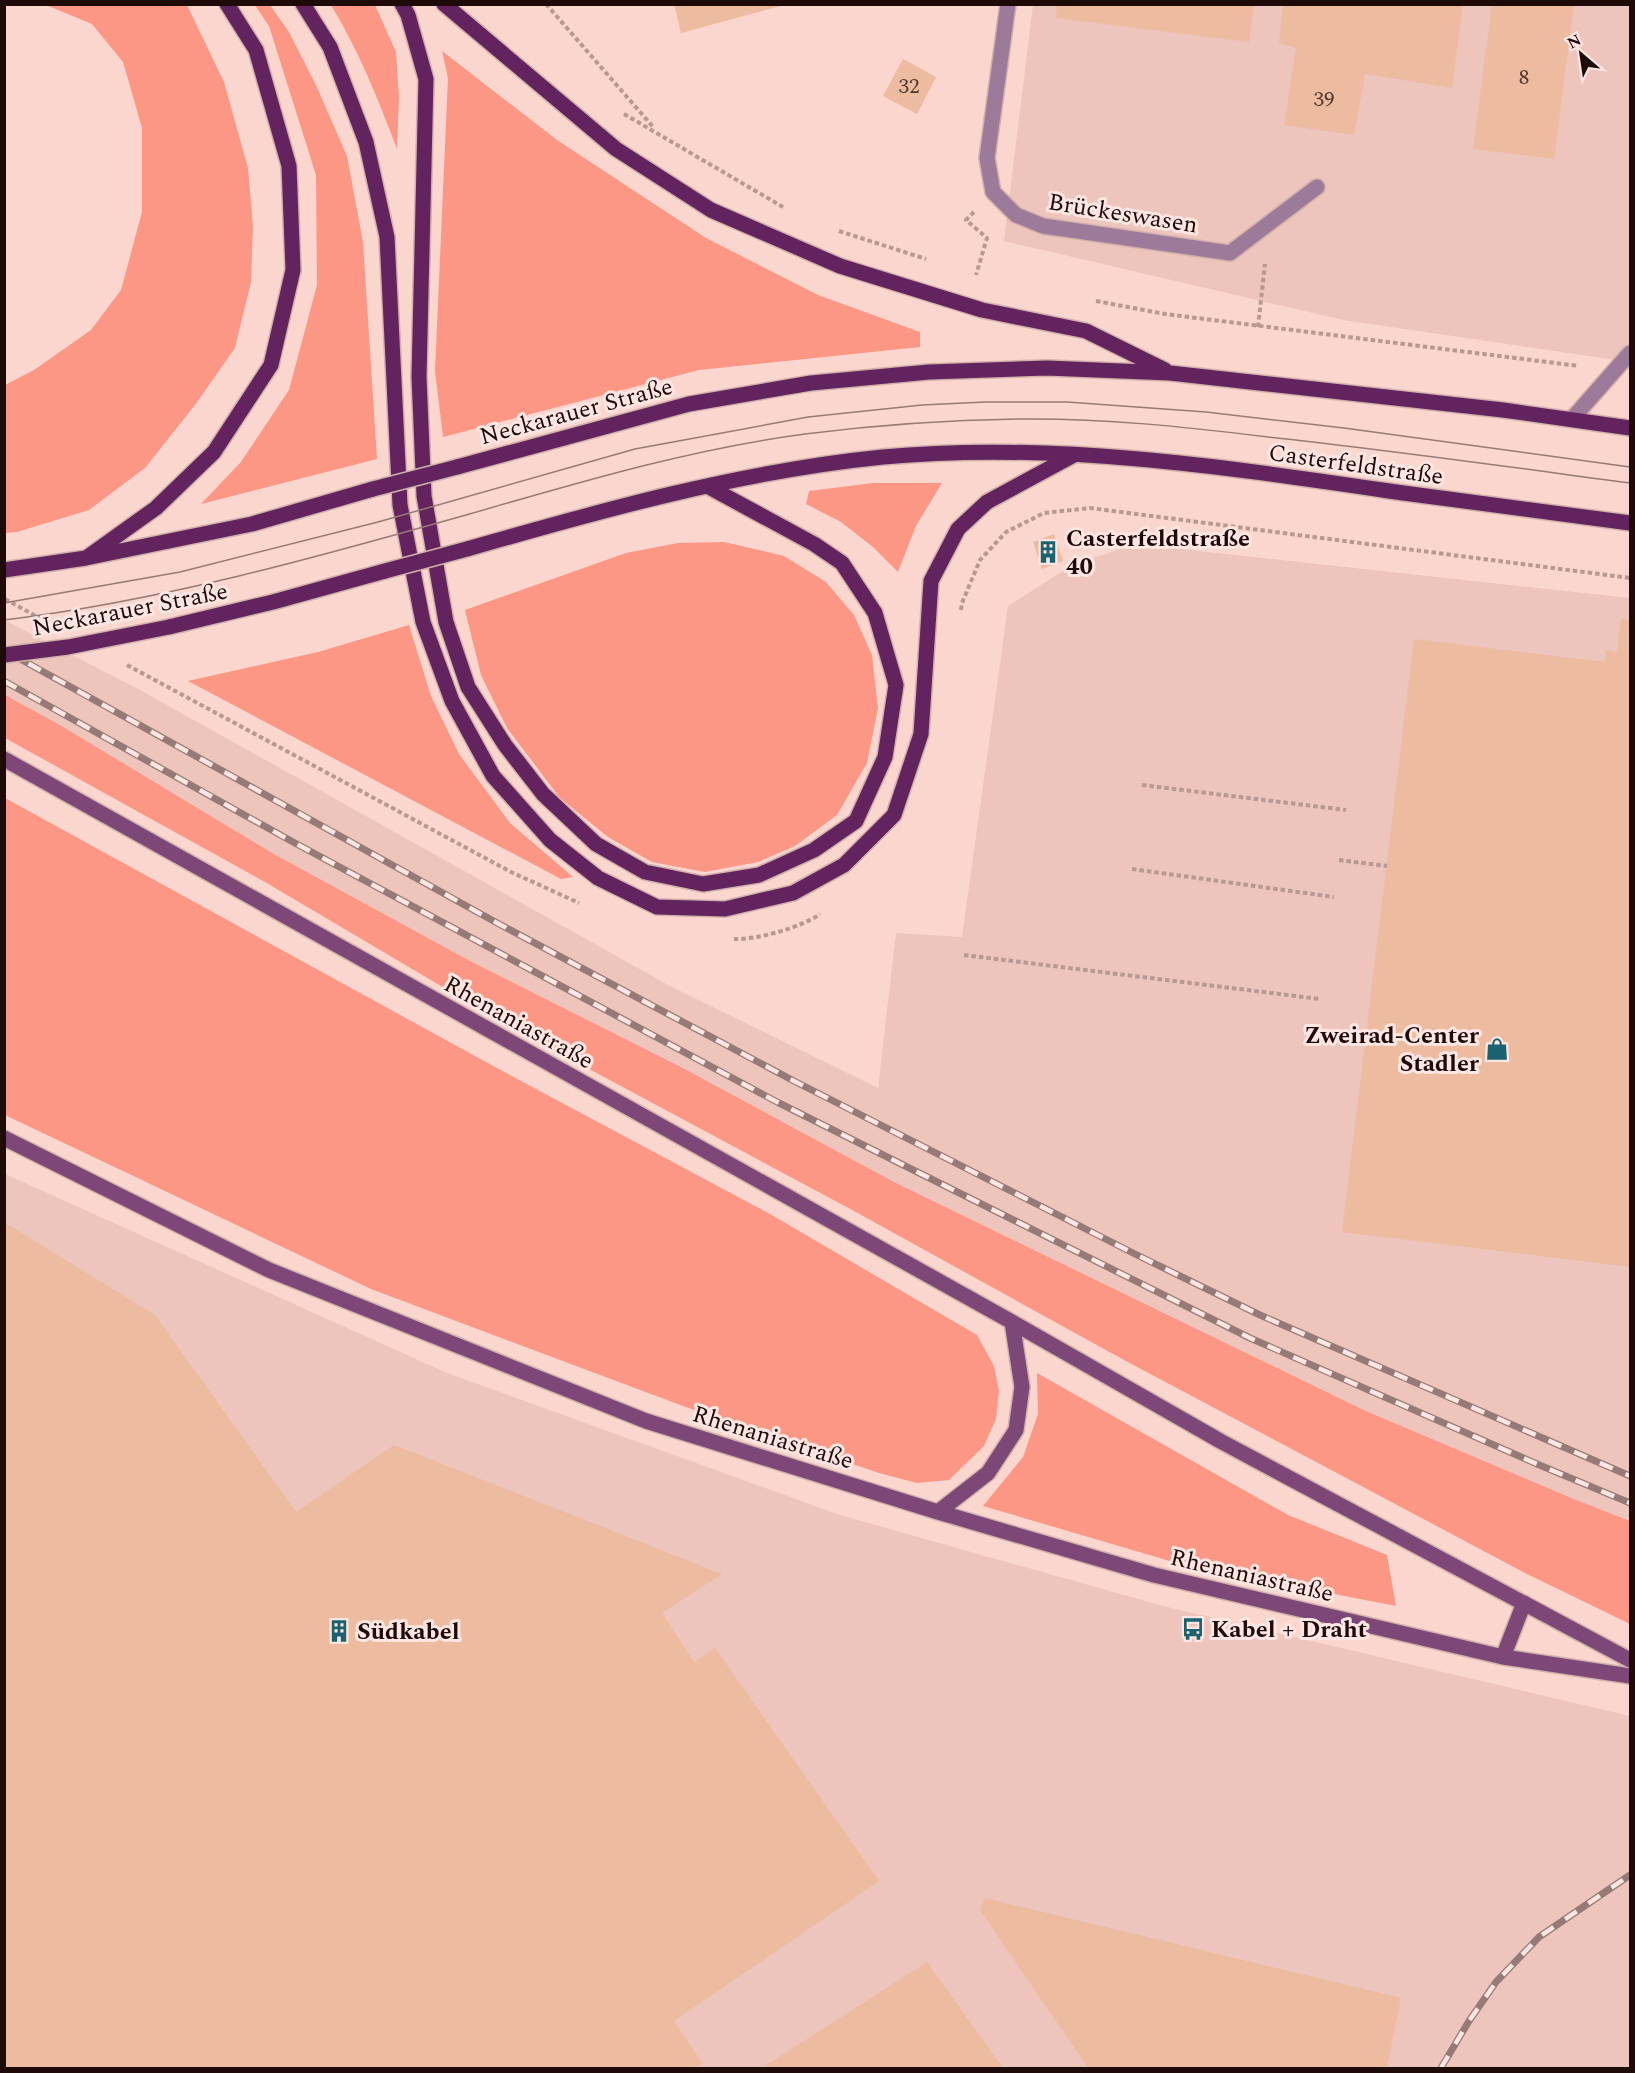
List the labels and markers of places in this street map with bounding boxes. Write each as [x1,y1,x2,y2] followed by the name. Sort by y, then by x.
[1066,521,1250,585] place label: Casterfeldstraße 40
[1035,539,1061,565] building icon: Casterfeldstraße 40
[1304,1018,1480,1082] place label: Zweirad-Center Stadler
[1484,1036,1510,1062] shop icon: Zweirad-Center Stadler
[1211,1612,1367,1648] place label: Kabel + Draht
[357,1614,460,1650] place label: Südkabel
[1180,1616,1206,1642] bus stop icon: Kabel + Draht
[326,1618,352,1644] building icon: Südkabel

